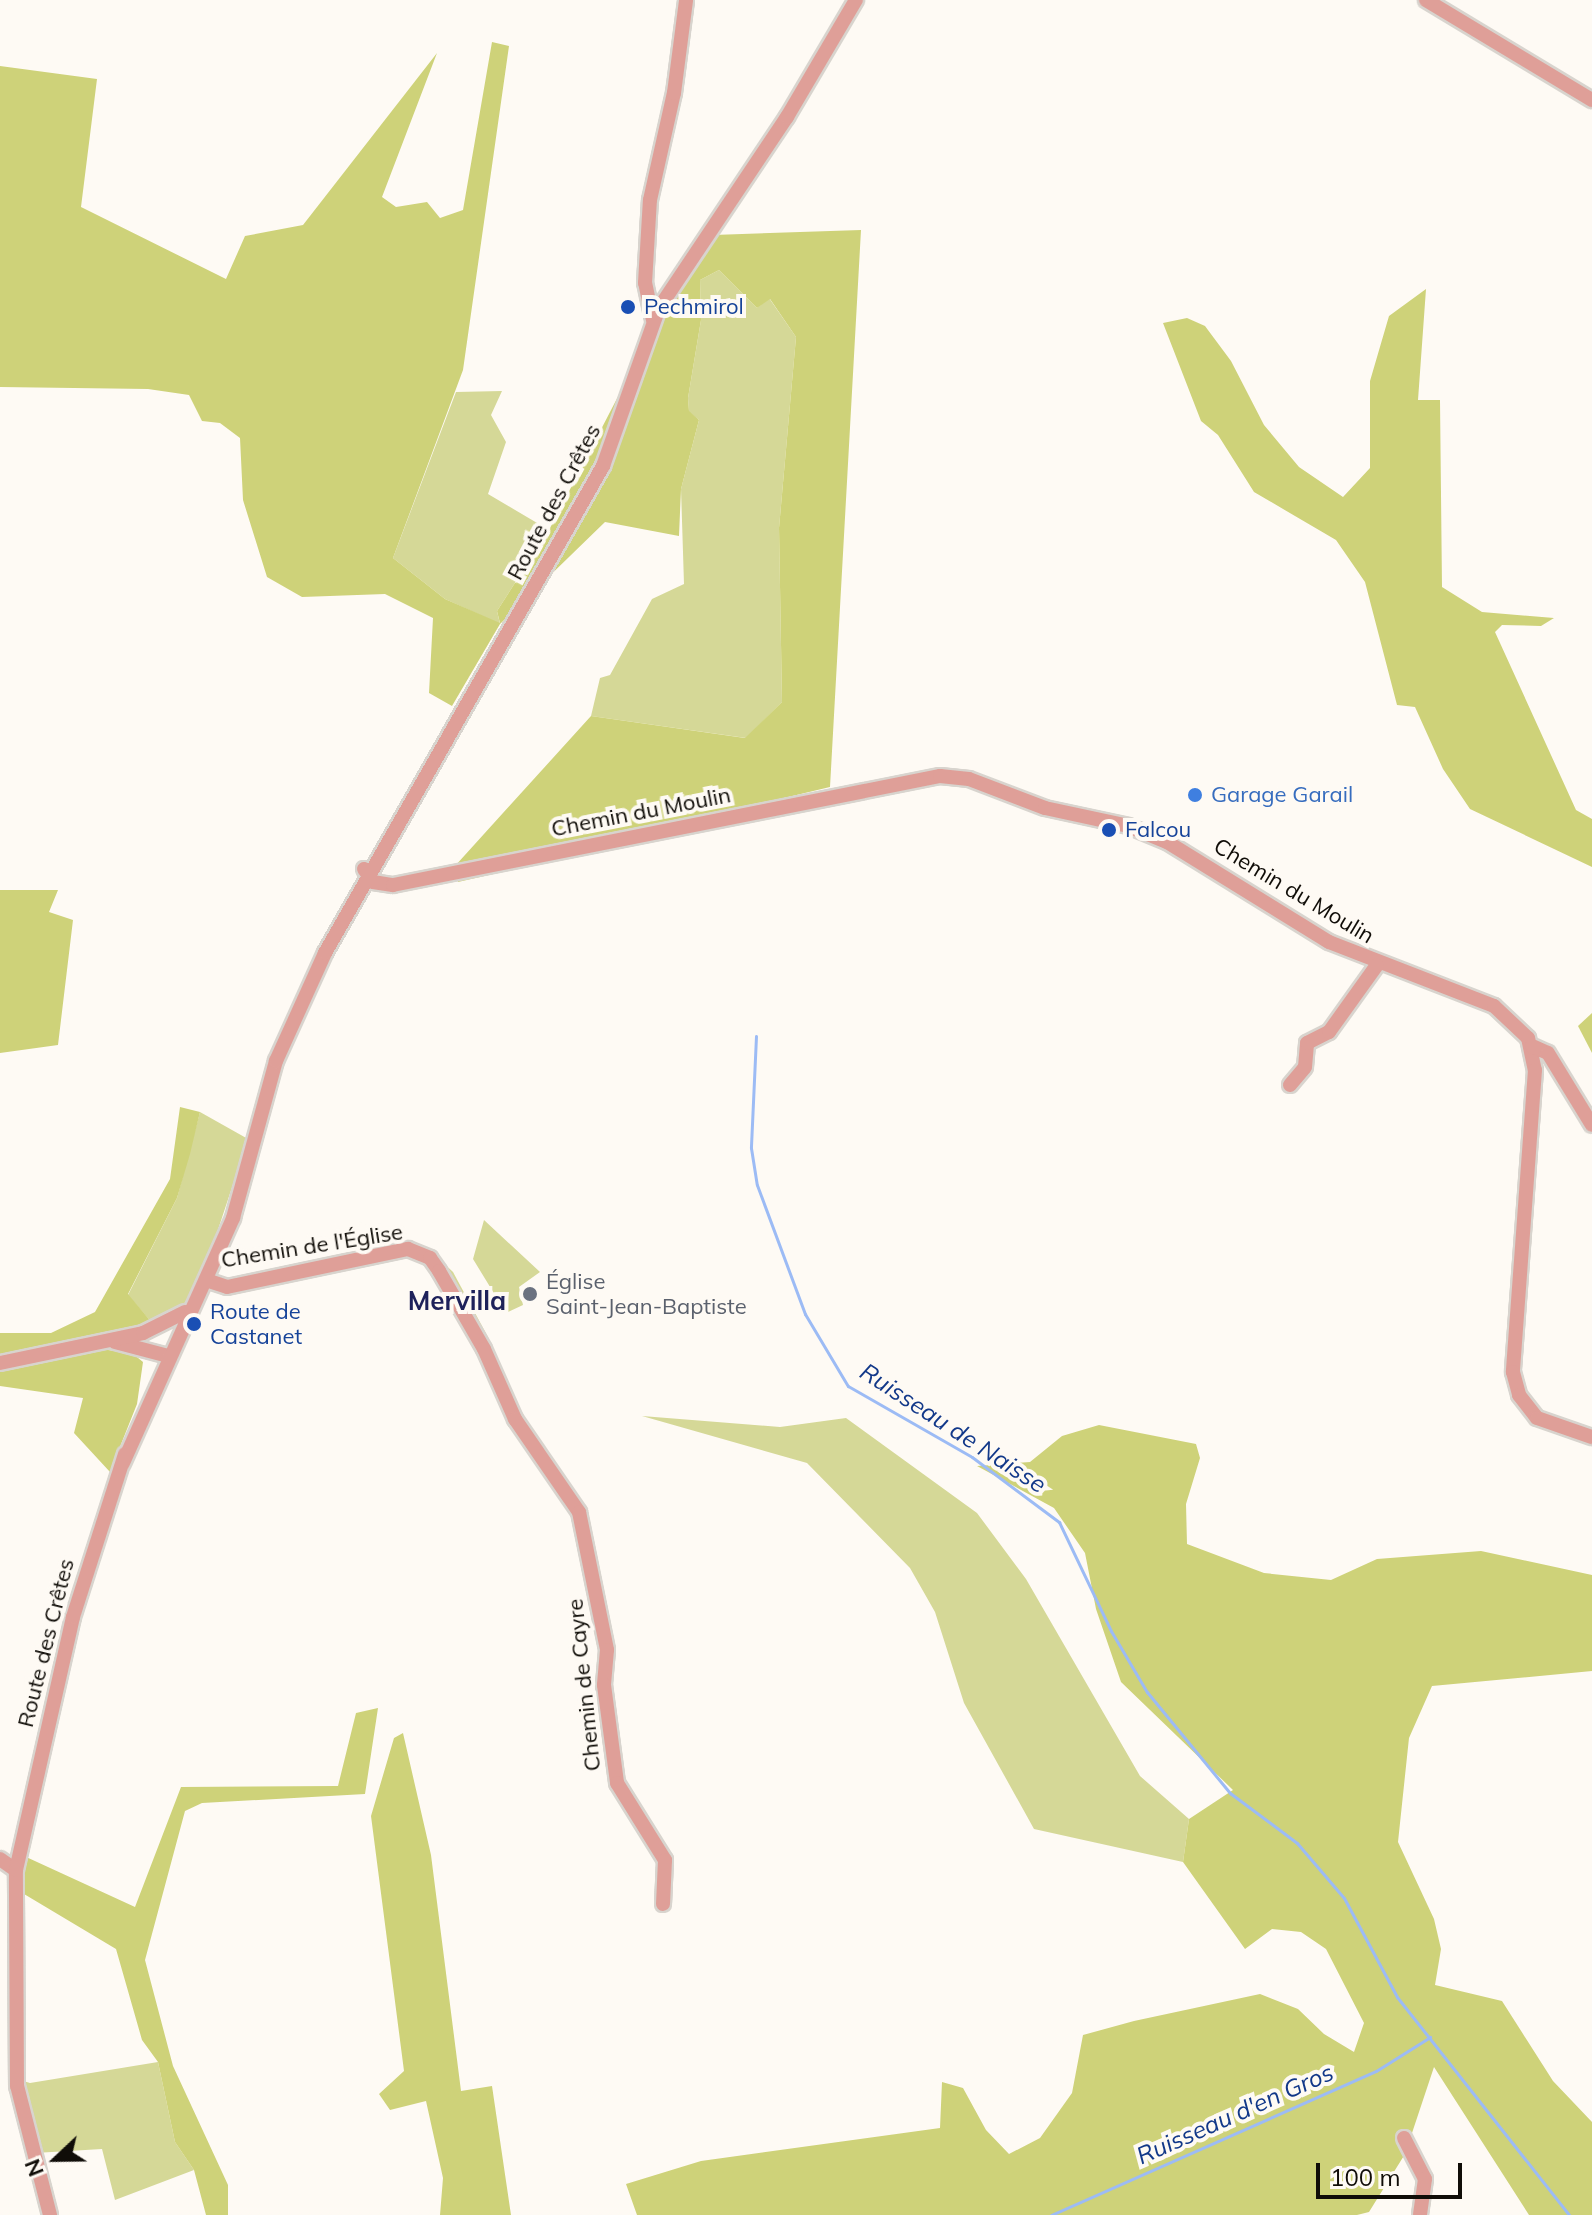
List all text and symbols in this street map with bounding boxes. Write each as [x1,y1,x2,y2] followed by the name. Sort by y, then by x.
[644,294,744,320] place label: Pechmirol
[619,298,637,316] marker: Pechmirol
[502,420,606,584] street label: Route des Crêtes
[549,782,733,842] street label: Chemin du Moulin
[1211,782,1353,808] place label: Garage Garail
[1186,786,1204,804] marker: Garage Garail
[1125,817,1191,843] place label: Falcou
[1100,821,1118,839] marker: Falcou
[1209,833,1379,949] street label: Chemin du Moulin
[219,1219,405,1273] street label: Chemin de l'Église
[546,1268,747,1320] place label: Église Saint-Jean-Baptiste
[408,1285,506,1317] district label: Mervilla
[521,1285,539,1303] marker: Église Saint-Jean-Baptiste
[210,1298,302,1350] place label: Route de Castanet
[185,1315,203,1333] marker: Route de Castanet
[855,1357,1051,1499] water label: Ruisseau de Naisse
[12,1556,80,1730] street label: Route des Crêtes
[562,1597,606,1773] street label: Chemin de Cayre
[1132,2058,1338,2170] water label: Ruisseau d'en Gros
[16,2119,96,2199] north arrow
[1320,2147,1466,2197] scale bar
[18,2155,50,2181] text: N
[1330,2162,1401,2192] text: 100 m

